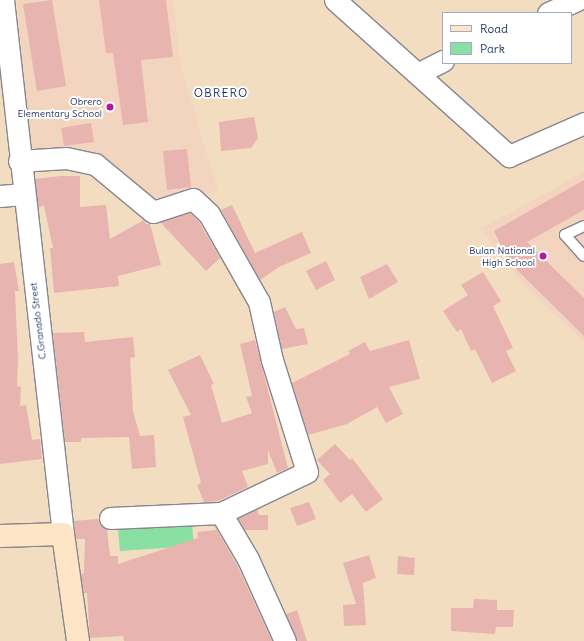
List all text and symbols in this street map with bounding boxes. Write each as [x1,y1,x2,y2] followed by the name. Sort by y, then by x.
[442,12,572,64] legend
[480,21,508,36] text: Road
[480,41,505,56] text: Park
[194,86,248,100] district label: OBRERO
[18,95,102,118] place label: Obrero Elementary School
[105,102,115,112] marker: Obrero Elementary School
[469,244,535,268] place label: Bulan National High School
[538,251,548,261] marker: Bulan National High School
[27,282,49,360] street label: C.Granado Street

